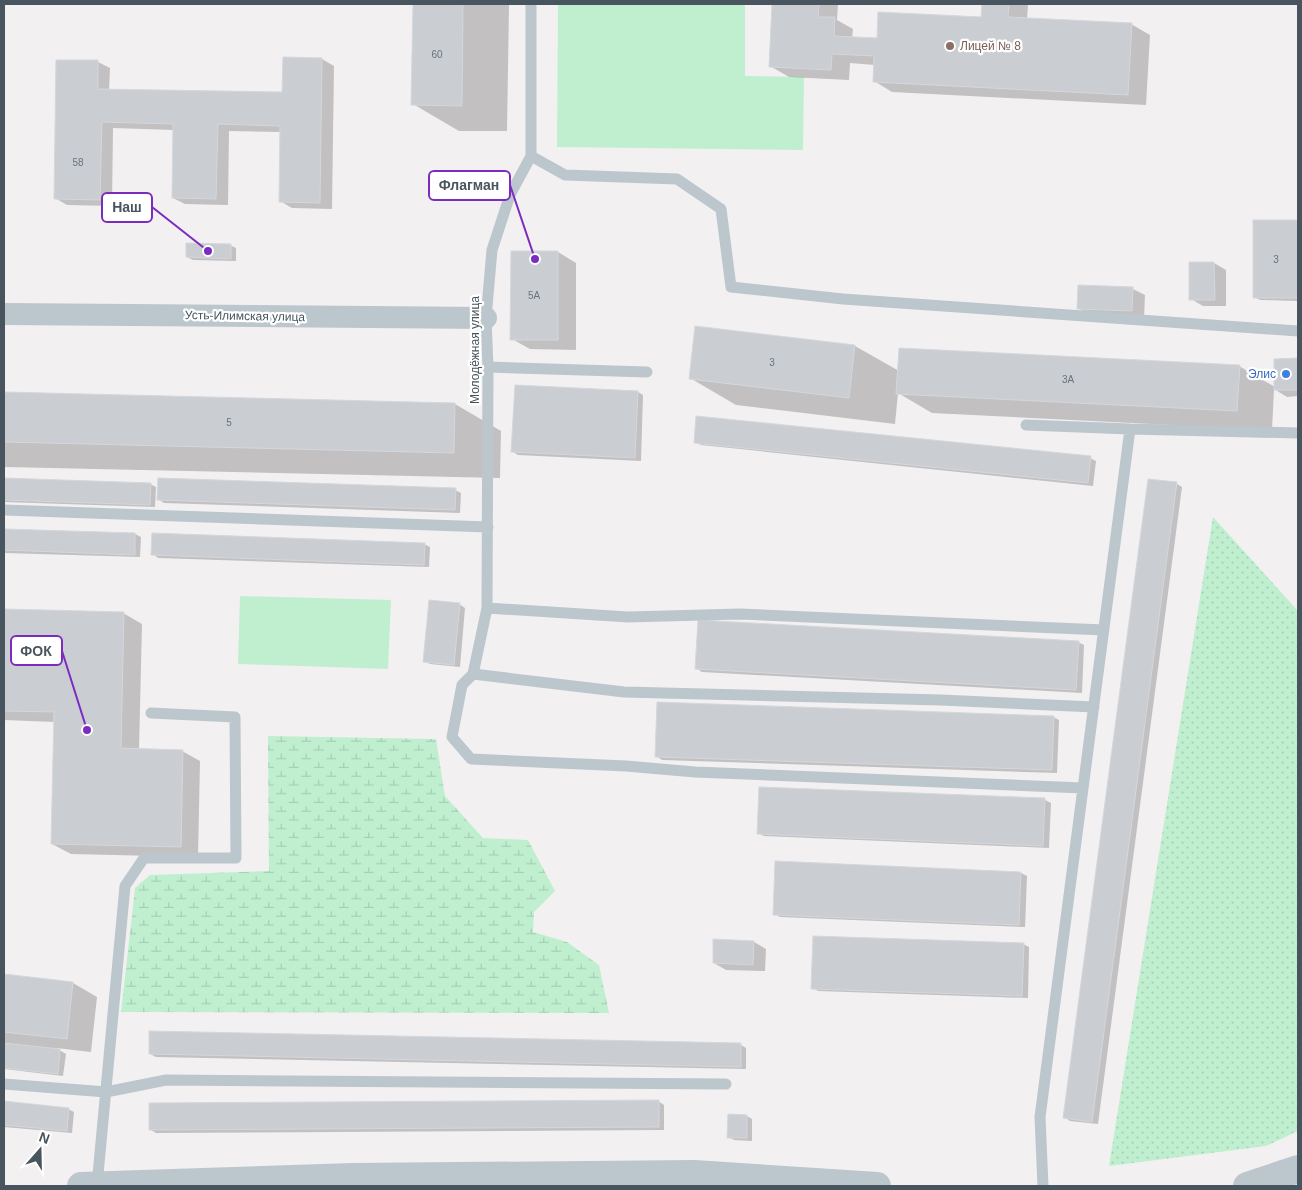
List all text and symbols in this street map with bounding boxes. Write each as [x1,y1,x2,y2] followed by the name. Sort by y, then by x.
[960,39,1021,53] place label: Лицей № 8
[944,40,956,52] marker: Лицей № 8
[431,49,443,60] house number: 60
[72,157,84,168] house number: 58
[429,171,510,200] callout: Флагман
[439,177,499,193] text: Флагман
[102,193,152,222] callout: Наш
[112,199,142,215] text: Наш
[1273,254,1279,265] house number: 3
[528,290,540,301] house number: 5А
[468,296,482,404] street label: Молодёжная улица
[185,308,306,324] street label: Усть-Илимская улица
[769,357,775,368] house number: 3
[1248,367,1276,381] place label: Элис
[1280,368,1292,380] marker: Элис
[1062,374,1074,385] house number: 3А
[226,417,232,428] house number: 5
[11,636,62,665] callout: ФОК
[20,643,52,659] text: ФОК
[15,1125,65,1175] north arrow
[37,1129,52,1147] text: N

